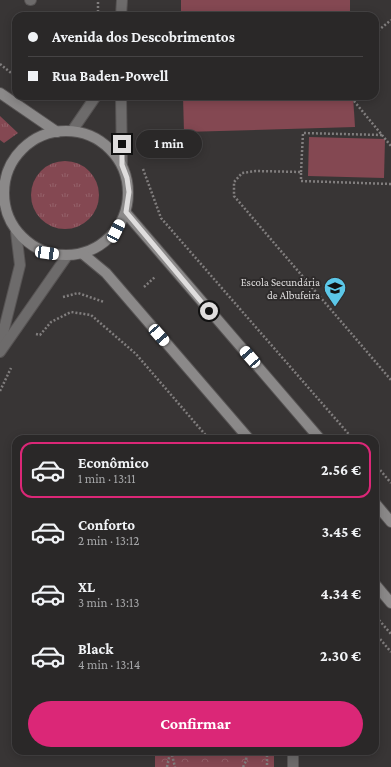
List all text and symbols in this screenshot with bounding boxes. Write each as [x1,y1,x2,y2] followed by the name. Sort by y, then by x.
[52,29,235,45] text: Avenida dos Descobrimentos
[52,68,168,84] text: Rua Baden-Powell
[136,130,202,158] callout: 1 min
[113,135,131,153] route end
[154,136,184,151] text: 1 min
[105,218,127,244] car
[34,245,60,261] car
[322,275,348,308] school or university icon: Escola Secundária de Albufeira
[241,276,320,301] place label: Escola Secundária de Albufeira
[200,302,218,320] route start
[147,322,171,348] car
[238,344,262,370] car
[30,452,66,488] icon: car
[78,455,149,471] text: Econômico
[321,462,361,478] text: 2.56 €
[78,471,136,486] text: 1 min · 13:11
[30,514,66,550] icon: car
[78,517,135,533] text: Conforto
[322,524,361,540] text: 3.45 €
[78,533,139,548] text: 2 min · 13:12
[30,576,66,612] icon: car
[78,579,95,595] text: XL
[321,586,361,602] text: 4.34 €
[78,595,139,610] text: 3 min · 13:13
[30,638,66,674] icon: car
[78,641,113,657] text: Black
[320,648,361,664] text: 2.30 €
[78,657,140,672] text: 4 min · 13:14
[28,701,363,747] button: Confirmar

